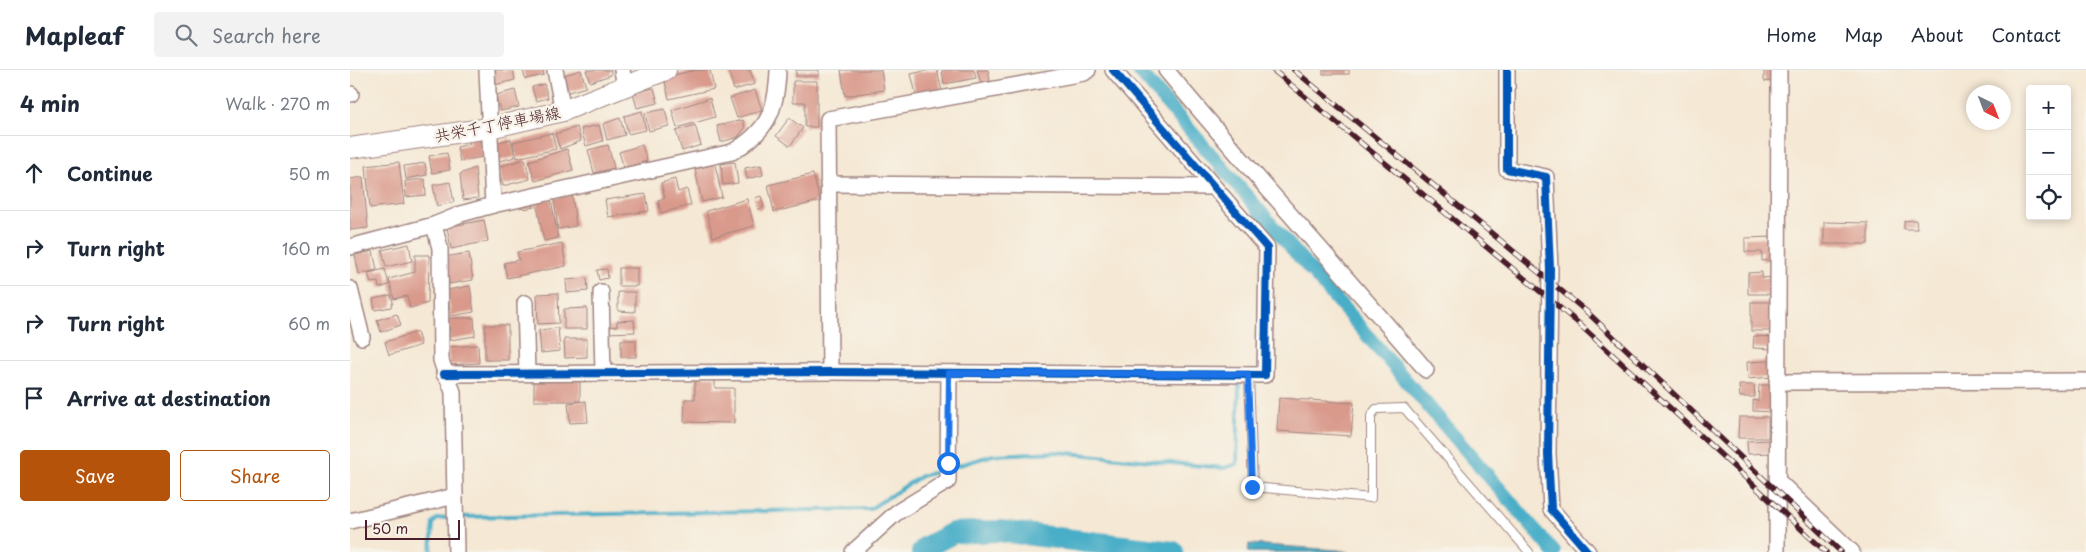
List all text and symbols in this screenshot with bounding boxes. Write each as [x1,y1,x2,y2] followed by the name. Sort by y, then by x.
[154,12,504,57] search box
[25,17,124,53] text: Mapleaf
[172,21,200,49] icon: search
[212,21,321,49] text: Search here
[1766,21,1816,48] text: Home
[1844,21,1883,48] text: Map
[1911,21,1963,48] text: About
[1991,21,2061,48] text: Contact
[1966,85,2011,130] north arrow
[2026,85,2071,220] map controls
[2026,85,2071,130] button: +
[20,87,80,119] text: 4 min
[226,91,330,115] text: Walk · 270 m
[432,99,562,147] street label: 共栄千丁停車場線
[2026,130,2071,175] button: −
[20,159,48,187] icon: ahead
[67,159,153,187] text: Continue
[289,161,330,185] text: 50 m
[2026,175,2071,220] button: locate
[20,234,48,262] icon: right
[67,234,165,262] text: Turn right
[282,236,330,260] text: 160 m
[20,309,48,337] icon: right
[67,309,165,337] text: Turn right
[288,311,330,335] text: 60 m
[20,384,48,412] icon: arrive
[67,384,271,412] text: Arrive at destination
[20,450,170,501] button: Save
[180,450,330,501] button: Share
[937,452,960,475] route start
[1241,476,1264,499] route end
[365,517,460,540] scale bar
[372,518,408,539] text: 50 m

